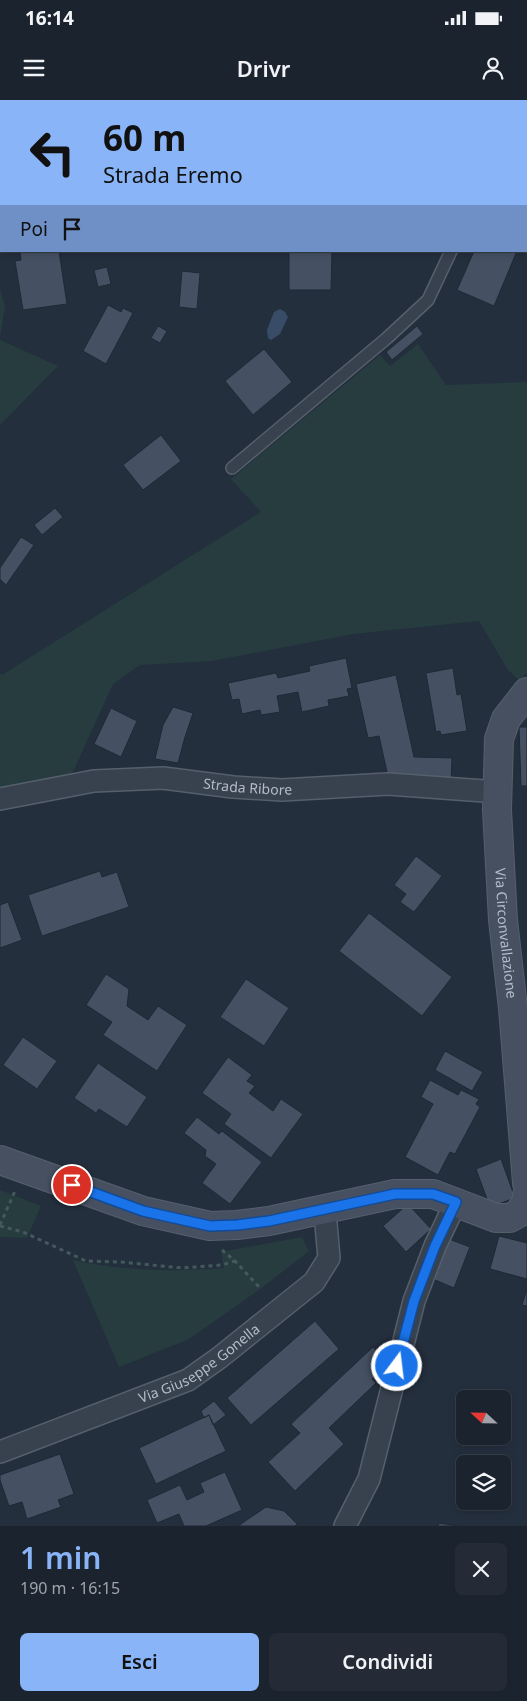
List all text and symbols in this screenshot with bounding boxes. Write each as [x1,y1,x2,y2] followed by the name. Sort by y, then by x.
[25,5,74,31] text: 16:14
[237,53,290,83] text: Drivr
[20,54,48,82] icon: menu
[479,54,507,82] icon: person
[103,114,186,161] text: 60 m
[20,120,85,185] icon: left
[103,159,243,189] text: Strada Eremo
[58,215,86,243] icon: arrive
[20,216,48,242] text: Poi
[202,773,293,799] street label: Strada Ribore
[491,868,522,999] street label: Via Circonvallazione
[51,1164,93,1206] pin
[58,1171,86,1199] icon: arrive
[136,1319,263,1407] street label: Via Giuseppe Gonella
[370,1339,422,1391] position arrow
[456,1390,511,1445] north arrow
[456,1390,511,1510] map controls
[456,1455,511,1510] button: layers
[20,1537,101,1578] text: 1 min
[455,1543,507,1595] button: close
[20,1577,120,1599] text: 190 m · 16:15
[20,1633,259,1691] button: Esci
[269,1633,507,1691] button: Condividi

